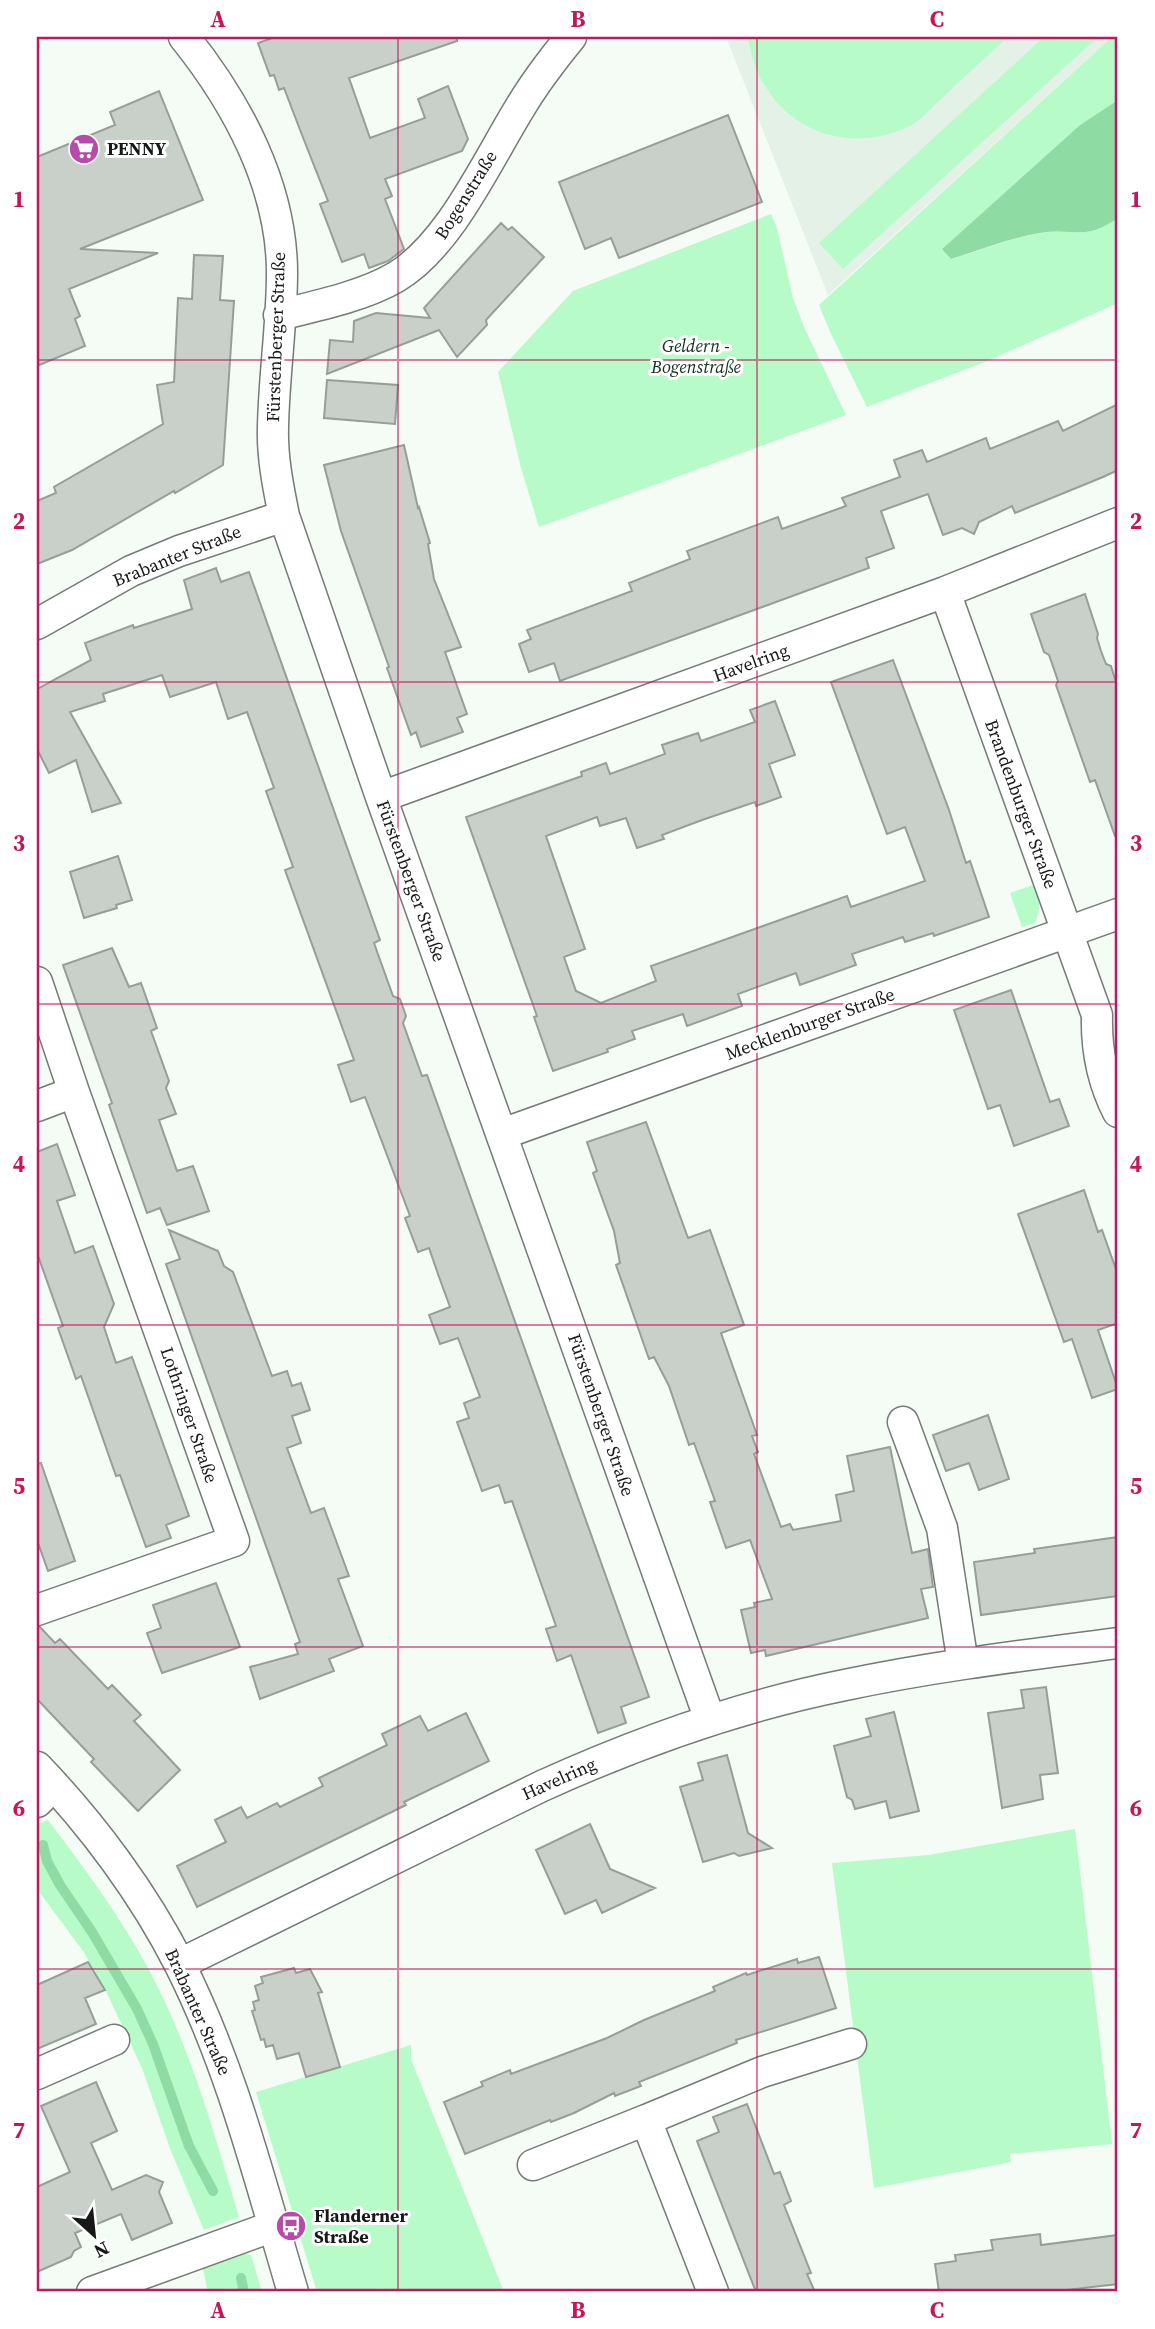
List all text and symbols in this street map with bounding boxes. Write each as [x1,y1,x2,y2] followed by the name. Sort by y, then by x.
[210,3,226,35] text: A
[571,3,586,35] text: B
[930,3,944,35] text: C
[67,132,101,166] supermarket icon: PENNY
[107,136,167,161] place label: PENNY
[428,145,503,244] street label: Bogenstraße
[13,183,25,215] text: 1
[1130,183,1142,215] text: 1
[260,252,291,422] street label: Fürstenberger Straße
[650,333,742,379] park label: Geldern - Bogenstraße
[13,505,25,537] text: 2
[1130,505,1142,537] text: 2
[109,518,245,593] street label: Brabanter Straße
[709,637,792,688] street label: Havelring
[979,716,1064,892] street label: Brandenburger Straße
[371,797,452,965] street label: Fürstenberger Straße
[13,827,25,859] text: 3
[1130,827,1142,859] text: 3
[722,981,898,1066] street label: Mecklenburger Straße
[13,1148,25,1180] text: 4
[1130,1148,1142,1180] text: 4
[562,1330,641,1499] street label: Fürstenberger Straße
[154,1343,224,1486] street label: Lothringer Straße
[13,1470,25,1502] text: 5
[1130,1470,1142,1502] text: 5
[518,1751,600,1806] street label: Havelring
[13,1792,25,1824] text: 6
[1130,1792,1142,1824] text: 6
[159,1944,238,2079] street label: Brabanter Straße
[13,2114,25,2146] text: 7
[1130,2114,1142,2146] text: 7
[60,2200,130,2270] north arrow
[314,2203,408,2249] place label: Flanderner Straße
[274,2209,308,2243] bus stop icon: Flanderner Straße
[90,2235,114,2265] text: N
[210,2294,226,2326] text: A
[571,2294,586,2326] text: B
[930,2294,944,2326] text: C

